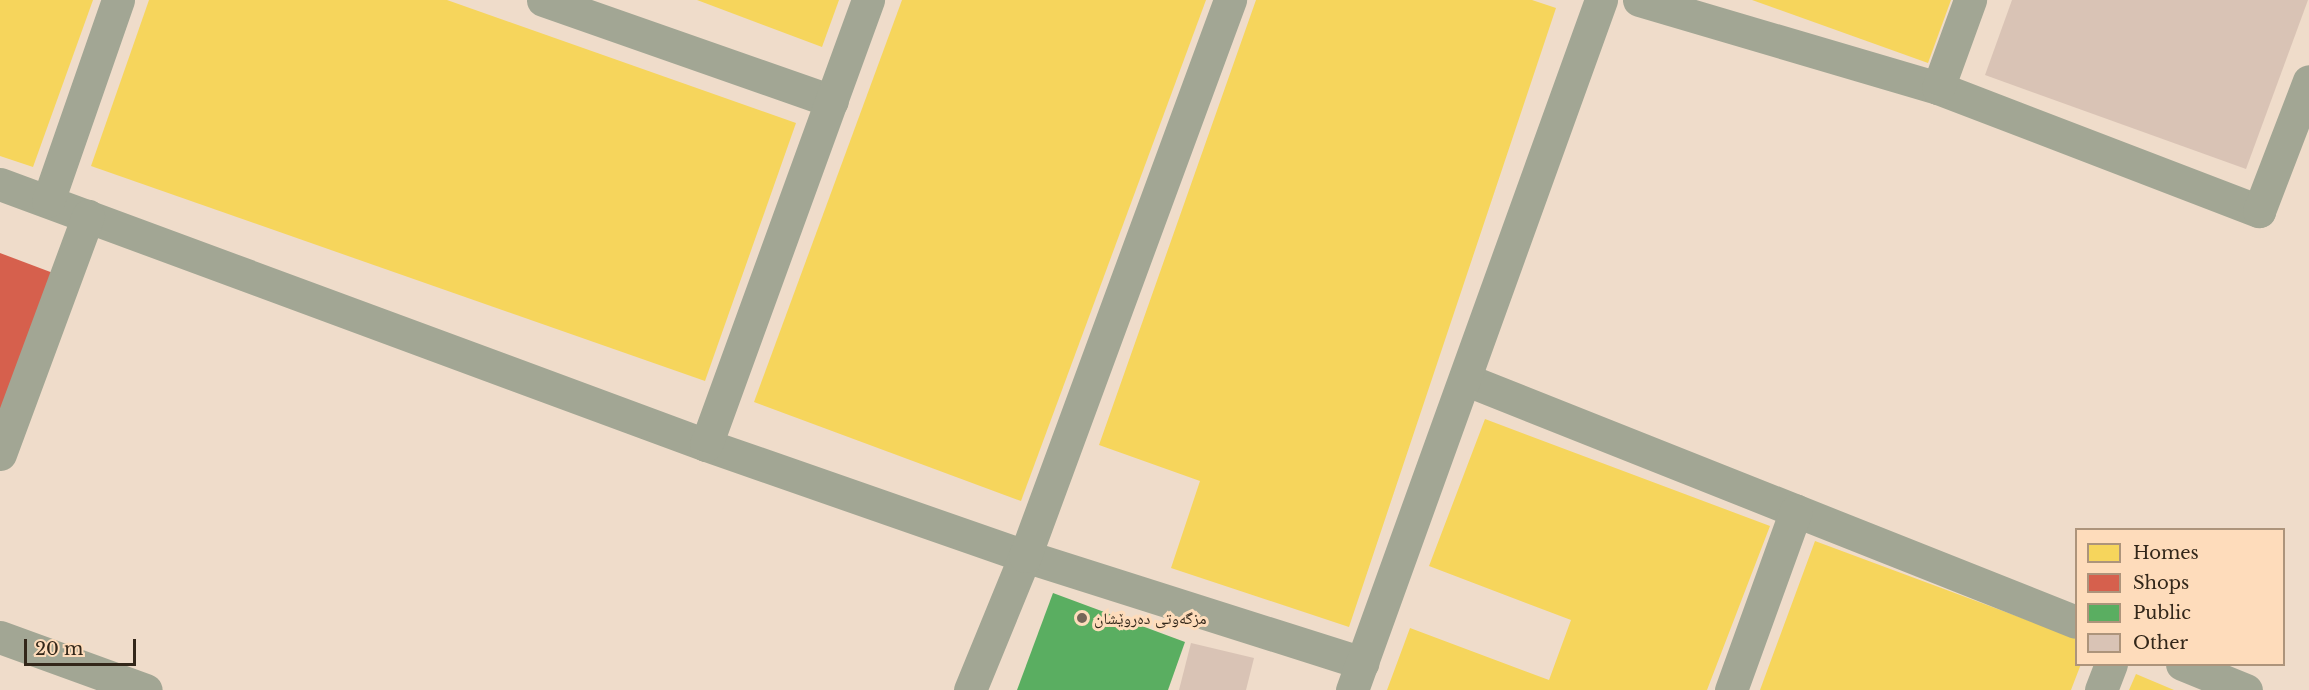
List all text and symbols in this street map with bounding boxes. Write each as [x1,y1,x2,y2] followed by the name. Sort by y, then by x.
[2075,528,2285,666] legend
[2133,542,2199,564] text: Homes
[2133,572,2189,594] text: Shops
[2133,602,2191,624] text: Public
[1094,608,1207,628] place label: مزگەوتی دەروێشان
[1075,611,1089,625] marker: مزگەوتی دەروێشان
[27,627,140,665] scale bar
[2133,632,2188,654] text: Other
[35,638,83,660] text: 20 m

